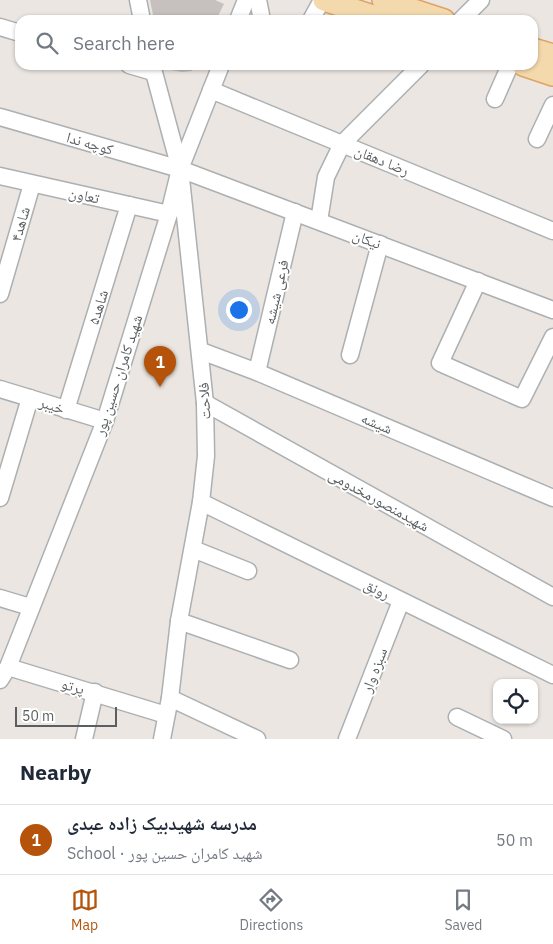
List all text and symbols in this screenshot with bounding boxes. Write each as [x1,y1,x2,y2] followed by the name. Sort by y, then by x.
[15,15,538,70] search box
[33,29,61,57] icon: search
[73,31,175,55] text: Search here
[64,127,116,159] street label: کوچه ندا
[352,140,412,181] street label: رضا دهقان
[67,182,102,209] street label: تعاون
[6,204,34,244] street label: شاهد۴
[350,225,384,254] street label: نیکان
[259,258,294,326] street label: فرعی شیشه
[84,287,112,327] street label: شاهد۵
[226,297,252,323] your location
[89,312,147,439] street label: شهید کامران حسین پور
[144,346,176,387] pin: 1
[194,382,214,420] street label: فلاحت
[36,392,67,418] street label: خیبر
[359,408,396,438] street label: شیشه
[325,465,433,536] street label: شهیدمنصورمخدومی
[360,575,393,604] street label: رونق
[356,645,391,696] street label: سبزه وار
[59,674,87,698] street label: پرتو
[493,679,538,724] map controls
[493,679,538,724] button: locate
[15,704,118,727] scale bar
[22,707,54,725] text: 50 m
[20,758,91,786] text: Nearby
[67,811,257,835] text: مدرسه شهیدبیک زاده عبدی
[31,830,41,850] text: 1
[496,830,533,850] text: 50 m
[67,843,262,863] text: School · شهید کامران حسین پور
[71,886,99,934] tab: Map
[240,886,303,934] tab: Directions
[444,886,482,934] tab: Saved

